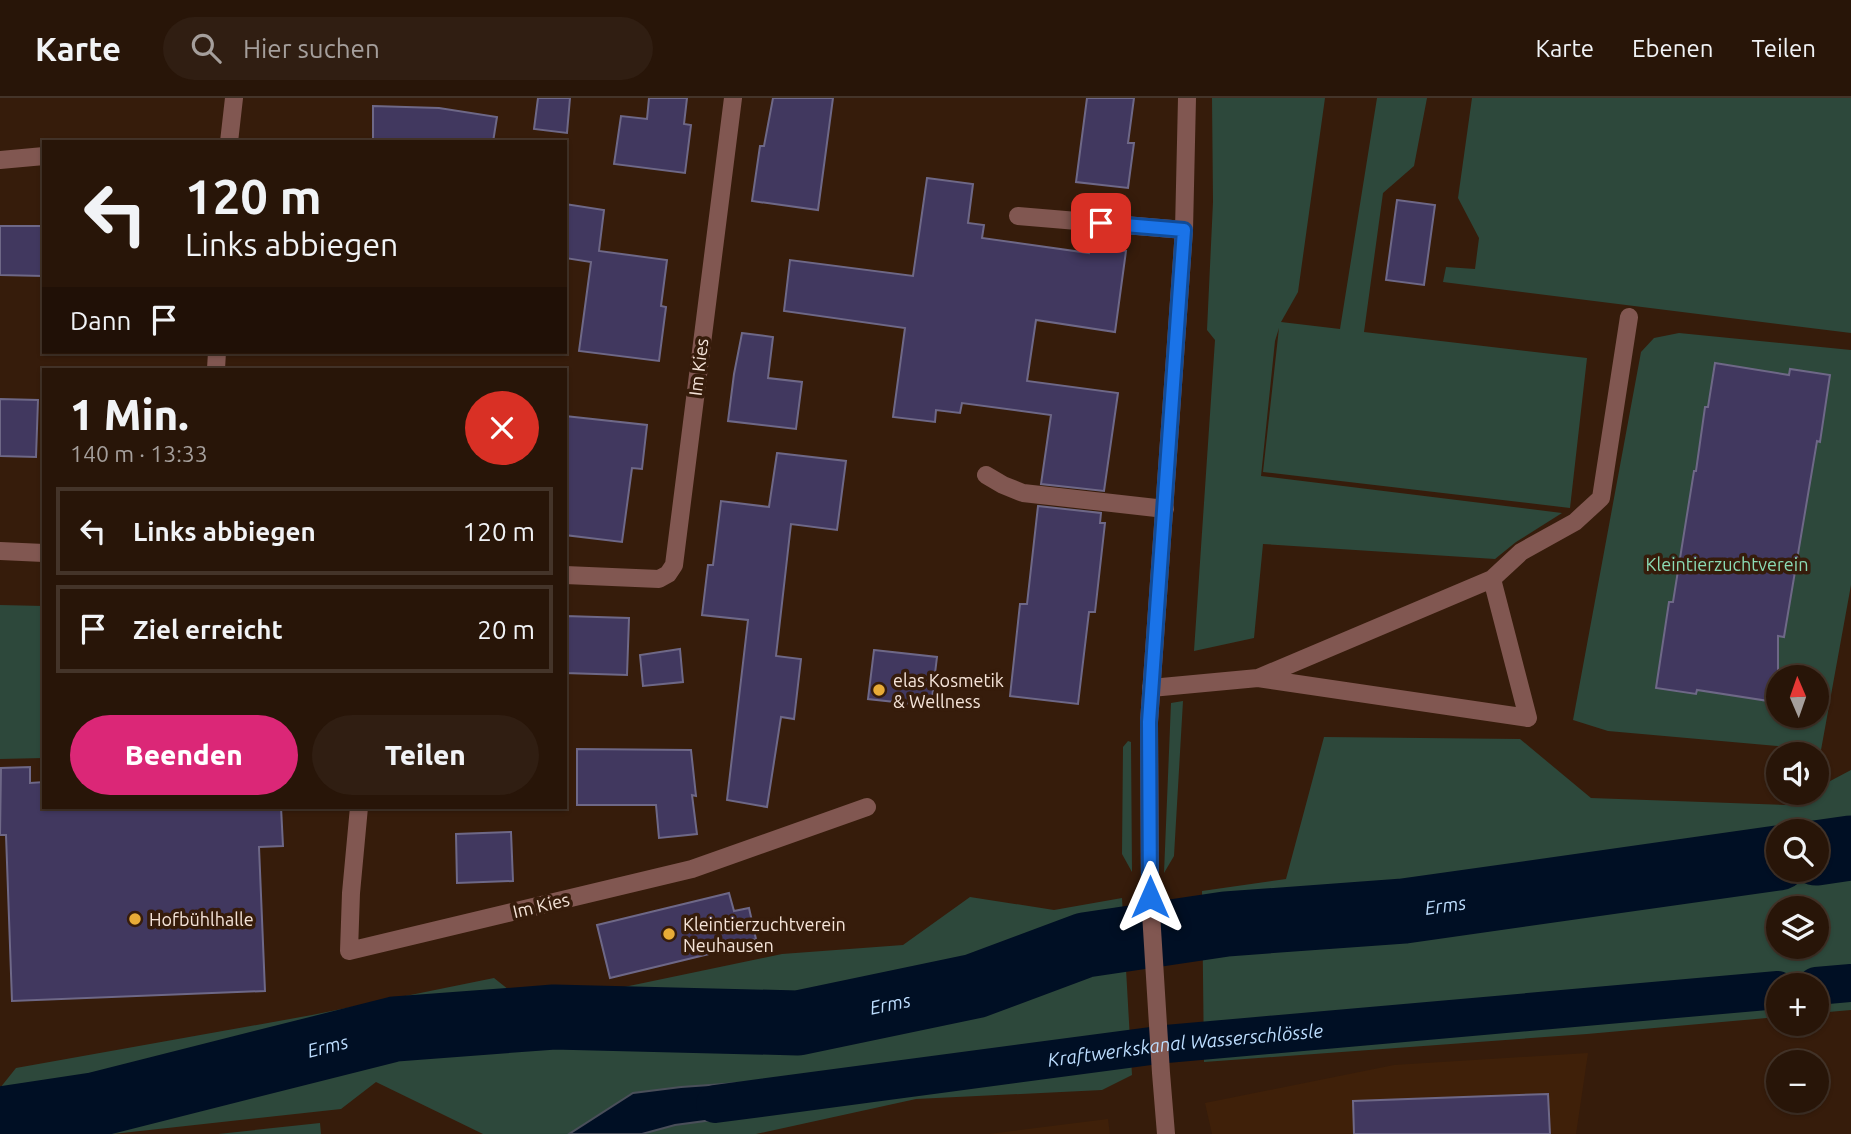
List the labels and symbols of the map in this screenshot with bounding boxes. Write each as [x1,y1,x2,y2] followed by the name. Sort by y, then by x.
[1071,193,1131,253] pin
[685,337,711,397] street label: Im Kies
[1646,554,1808,574] park label: Kleintierzuchtverein
[1766,665,1829,728] north arrow
[893,670,1004,711] place label: elas Kosmetik & Wellness
[871,682,887,698] marker: elas Kosmetik & Wellness
[1113,860,1187,934] position arrow
[511,889,572,921] street label: Im Kies
[1423,891,1467,919] water label: Erms
[149,909,254,929] place label: Hofbühlhalle
[127,911,143,927] marker: Hofbühlhalle
[683,914,846,955] place label: Kleintierzuchtverein Neuhausen
[661,926,677,942] marker: Kleintierzuchtverein Neuhausen
[867,989,913,1019] water label: Erms
[1046,1019,1324,1071] water label: Kraftwerkskanal Wasserschlössle
[305,1030,350,1062] water label: Erms

